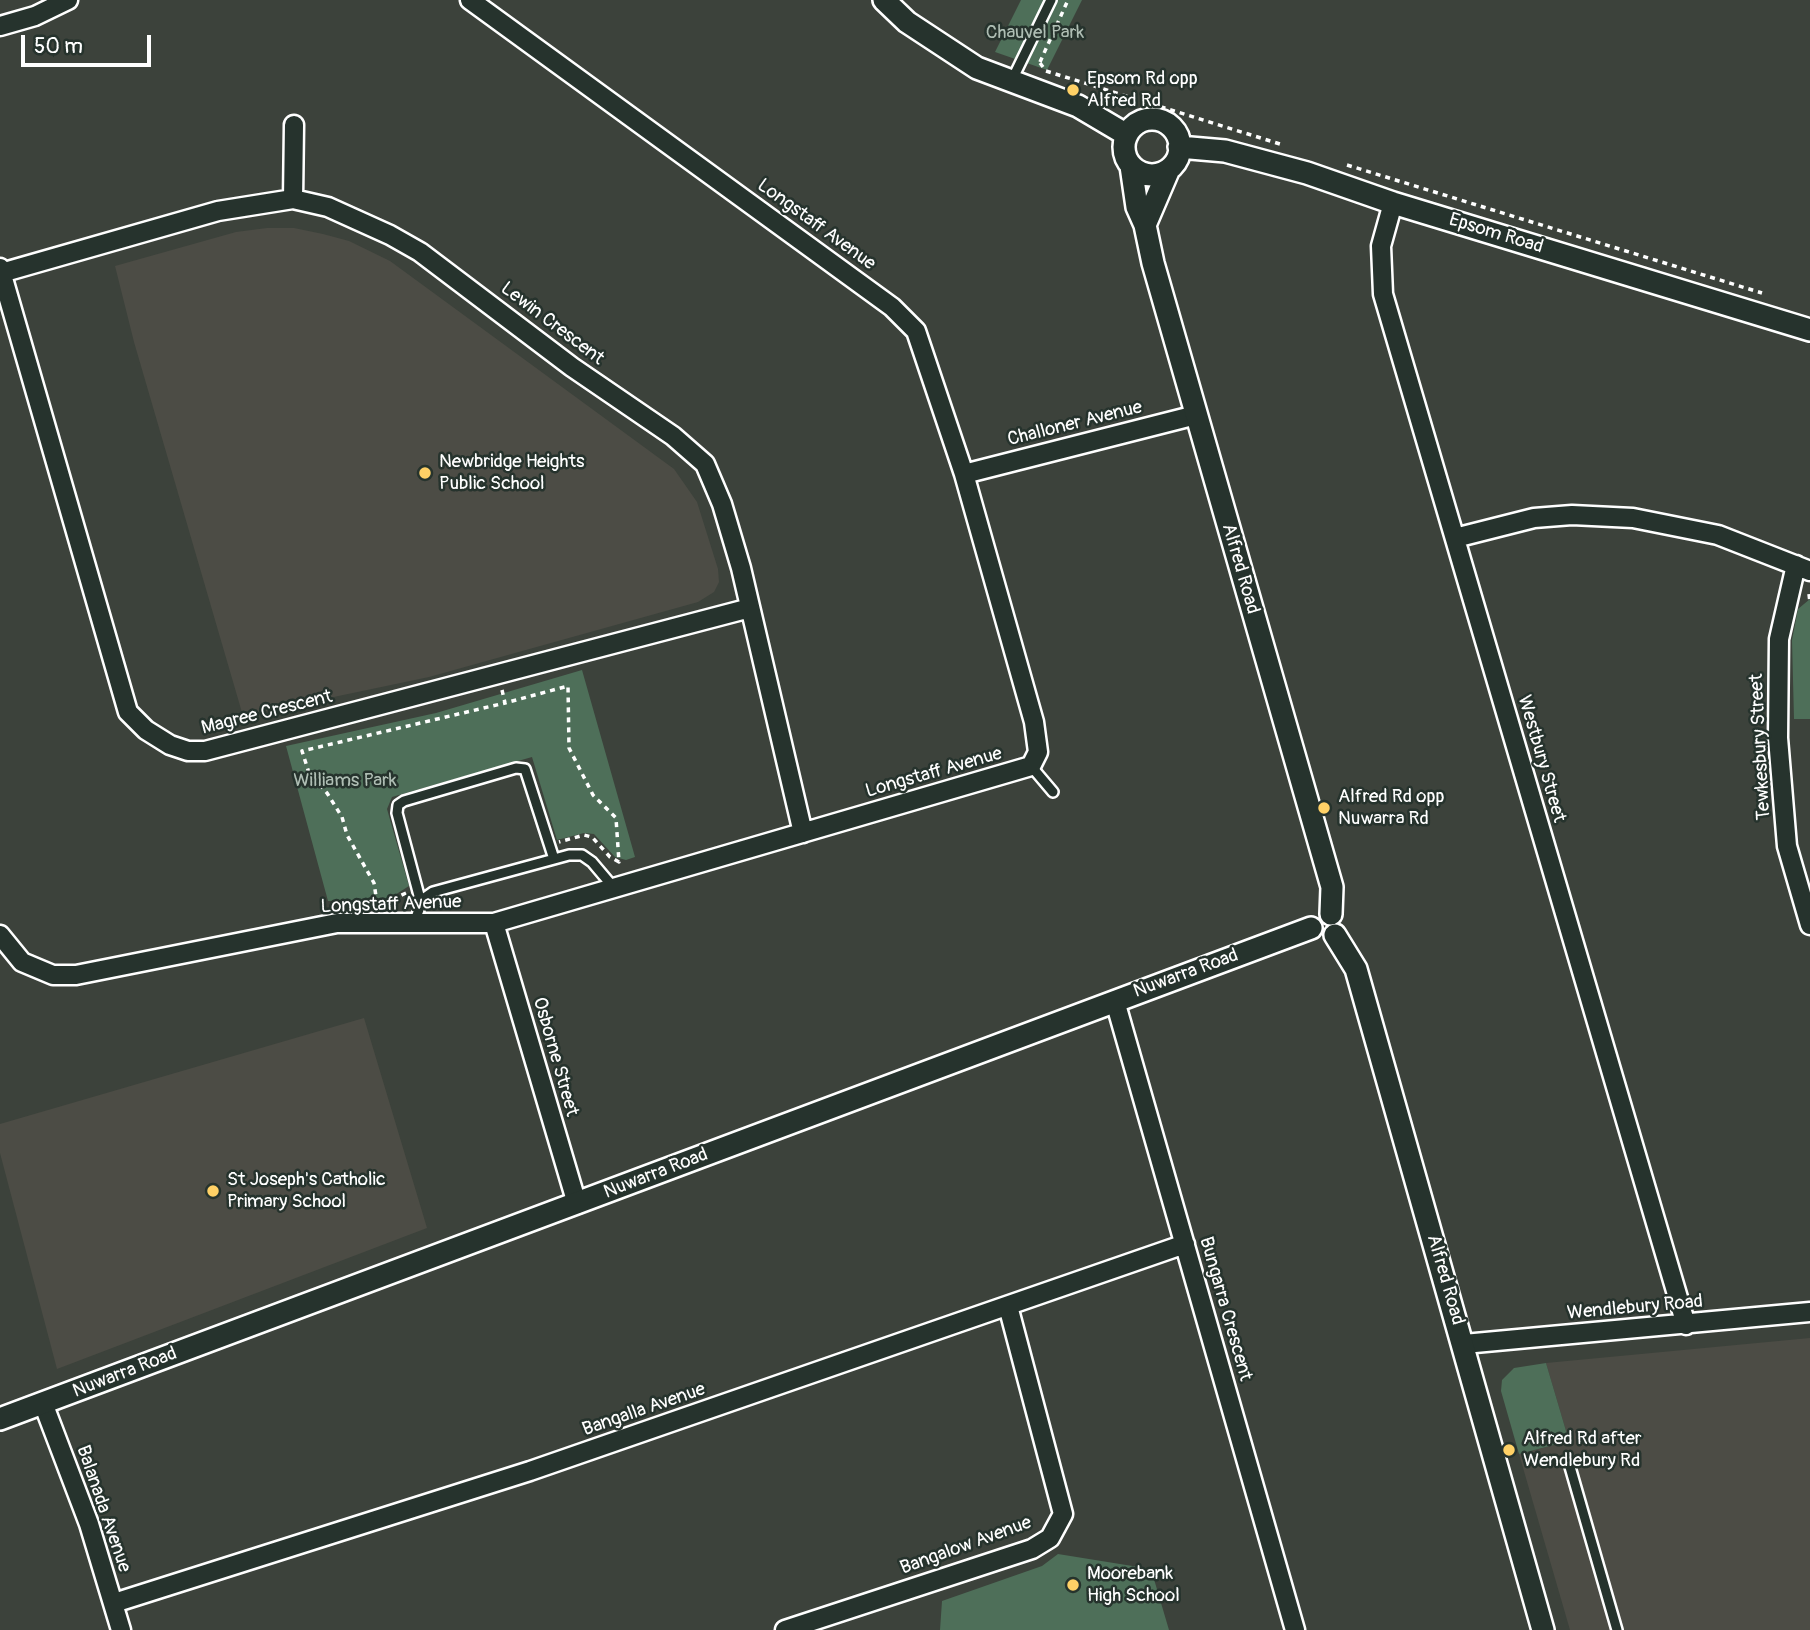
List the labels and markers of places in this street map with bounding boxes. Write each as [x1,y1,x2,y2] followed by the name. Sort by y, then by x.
[1087,68,1198,112] place label: Epsom Rd opp Alfred Rd
[1065,82,1081,98] marker: Epsom Rd opp Alfred Rd
[439,451,585,495] place label: Newbridge Heights Public School
[417,465,433,481] marker: Newbridge Heights Public School
[1338,786,1445,830] place label: Alfred Rd opp Nuwarra Rd
[1316,800,1332,816] marker: Alfred Rd opp Nuwarra Rd
[227,1169,386,1213] place label: St Joseph's Catholic Primary School
[205,1183,221,1199] marker: St Joseph's Catholic Primary School
[1523,1428,1642,1472] place label: Alfred Rd after Wendlebury Rd
[1501,1442,1517,1458] marker: Alfred Rd after Wendlebury Rd
[1087,1563,1180,1607] place label: Moorebank High School
[1065,1577,1081,1593] marker: Moorebank High School

